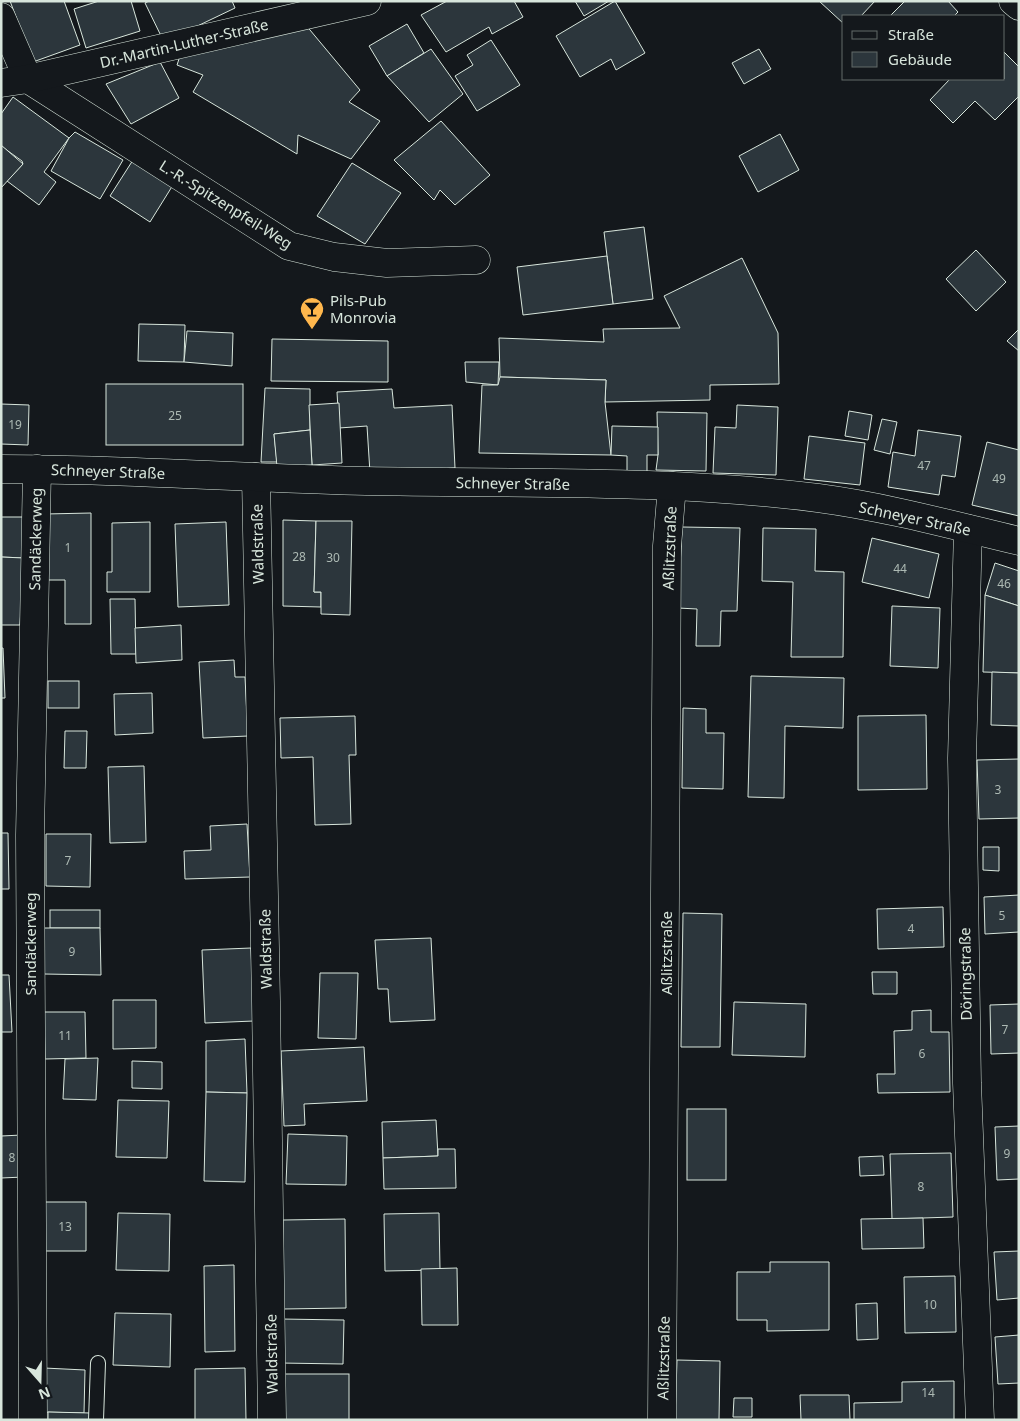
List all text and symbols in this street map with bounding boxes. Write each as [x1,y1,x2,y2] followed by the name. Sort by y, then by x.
[98,14,270,72] street label: Dr.-Martin-Luther-Straße
[842,15,1005,80] legend
[888,24,934,44] text: Straße
[888,49,952,69] text: Gebäude
[156,155,296,253] street label: L.-R.-Spitzenpfeil-Weg
[330,290,397,327] place label: Pils-Pub Monrovia
[299,296,325,330] bar icon: Pils-Pub Monrovia
[168,407,182,424] house number: 25
[8,416,22,433] house number: 19
[917,457,931,474] house number: 47
[51,459,165,483] street label: Schneyer Straße
[992,470,1006,487] house number: 49
[456,472,570,494] street label: Schneyer Straße
[24,487,46,591] street label: Sandäckerweg
[857,496,973,540] street label: Schneyer Straße
[246,504,268,584] street label: Waldstraße
[658,506,680,590] street label: Aßlitzstraße
[65,539,71,556] house number: 1
[292,548,306,565] house number: 28
[326,549,340,566] house number: 30
[893,560,907,577] house number: 44
[997,575,1011,592] house number: 46
[995,781,1002,798] house number: 3
[65,852,72,869] house number: 7
[20,893,40,995] street label: Sandäckerweg
[999,907,1006,924] house number: 5
[254,909,276,989] street label: Waldstraße
[656,911,676,995] street label: Aßlitzstraße
[908,920,915,937] house number: 4
[954,927,976,1021] street label: Döringstraße
[69,943,76,960] house number: 9
[1002,1021,1009,1038] house number: 7
[58,1027,72,1044] house number: 11
[919,1045,926,1062] house number: 6
[1004,1145,1011,1162] house number: 9
[9,1149,16,1166] house number: 8
[918,1178,925,1195] house number: 8
[58,1218,72,1235] house number: 13
[923,1296,937,1313] house number: 10
[260,1314,282,1394] street label: Waldstraße
[652,1316,674,1400] street label: Aßlitzstraße
[15,1356,65,1406] north arrow
[36,1383,53,1405] text: N
[921,1384,935,1401] house number: 14

